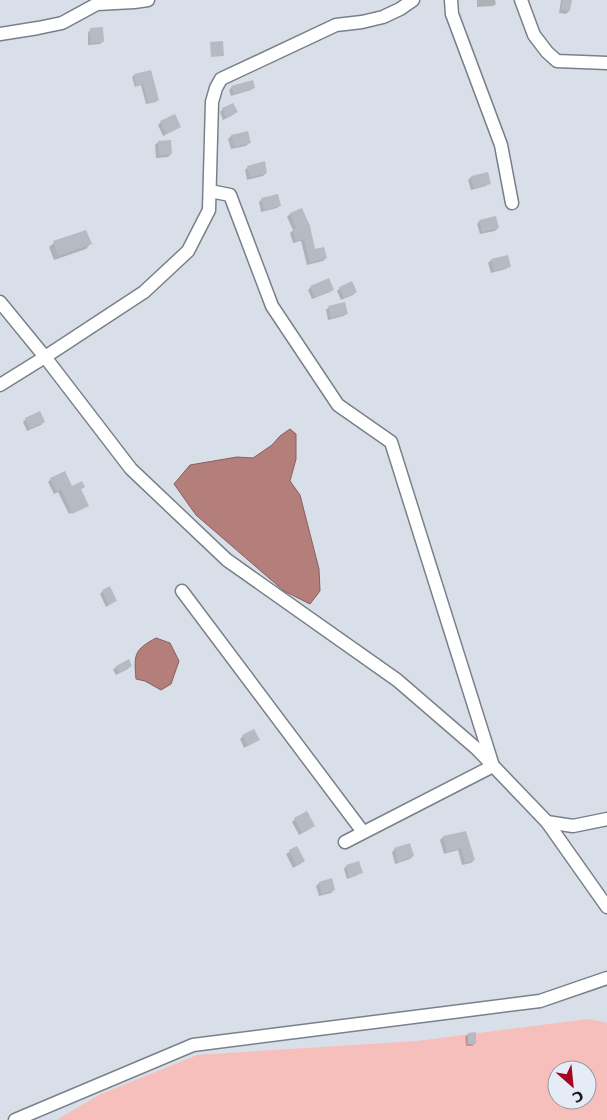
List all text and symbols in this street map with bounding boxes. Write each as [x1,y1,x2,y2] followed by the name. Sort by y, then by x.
[547,1060,597,1110] north arrow
[570,1087,586,1106] text: С

